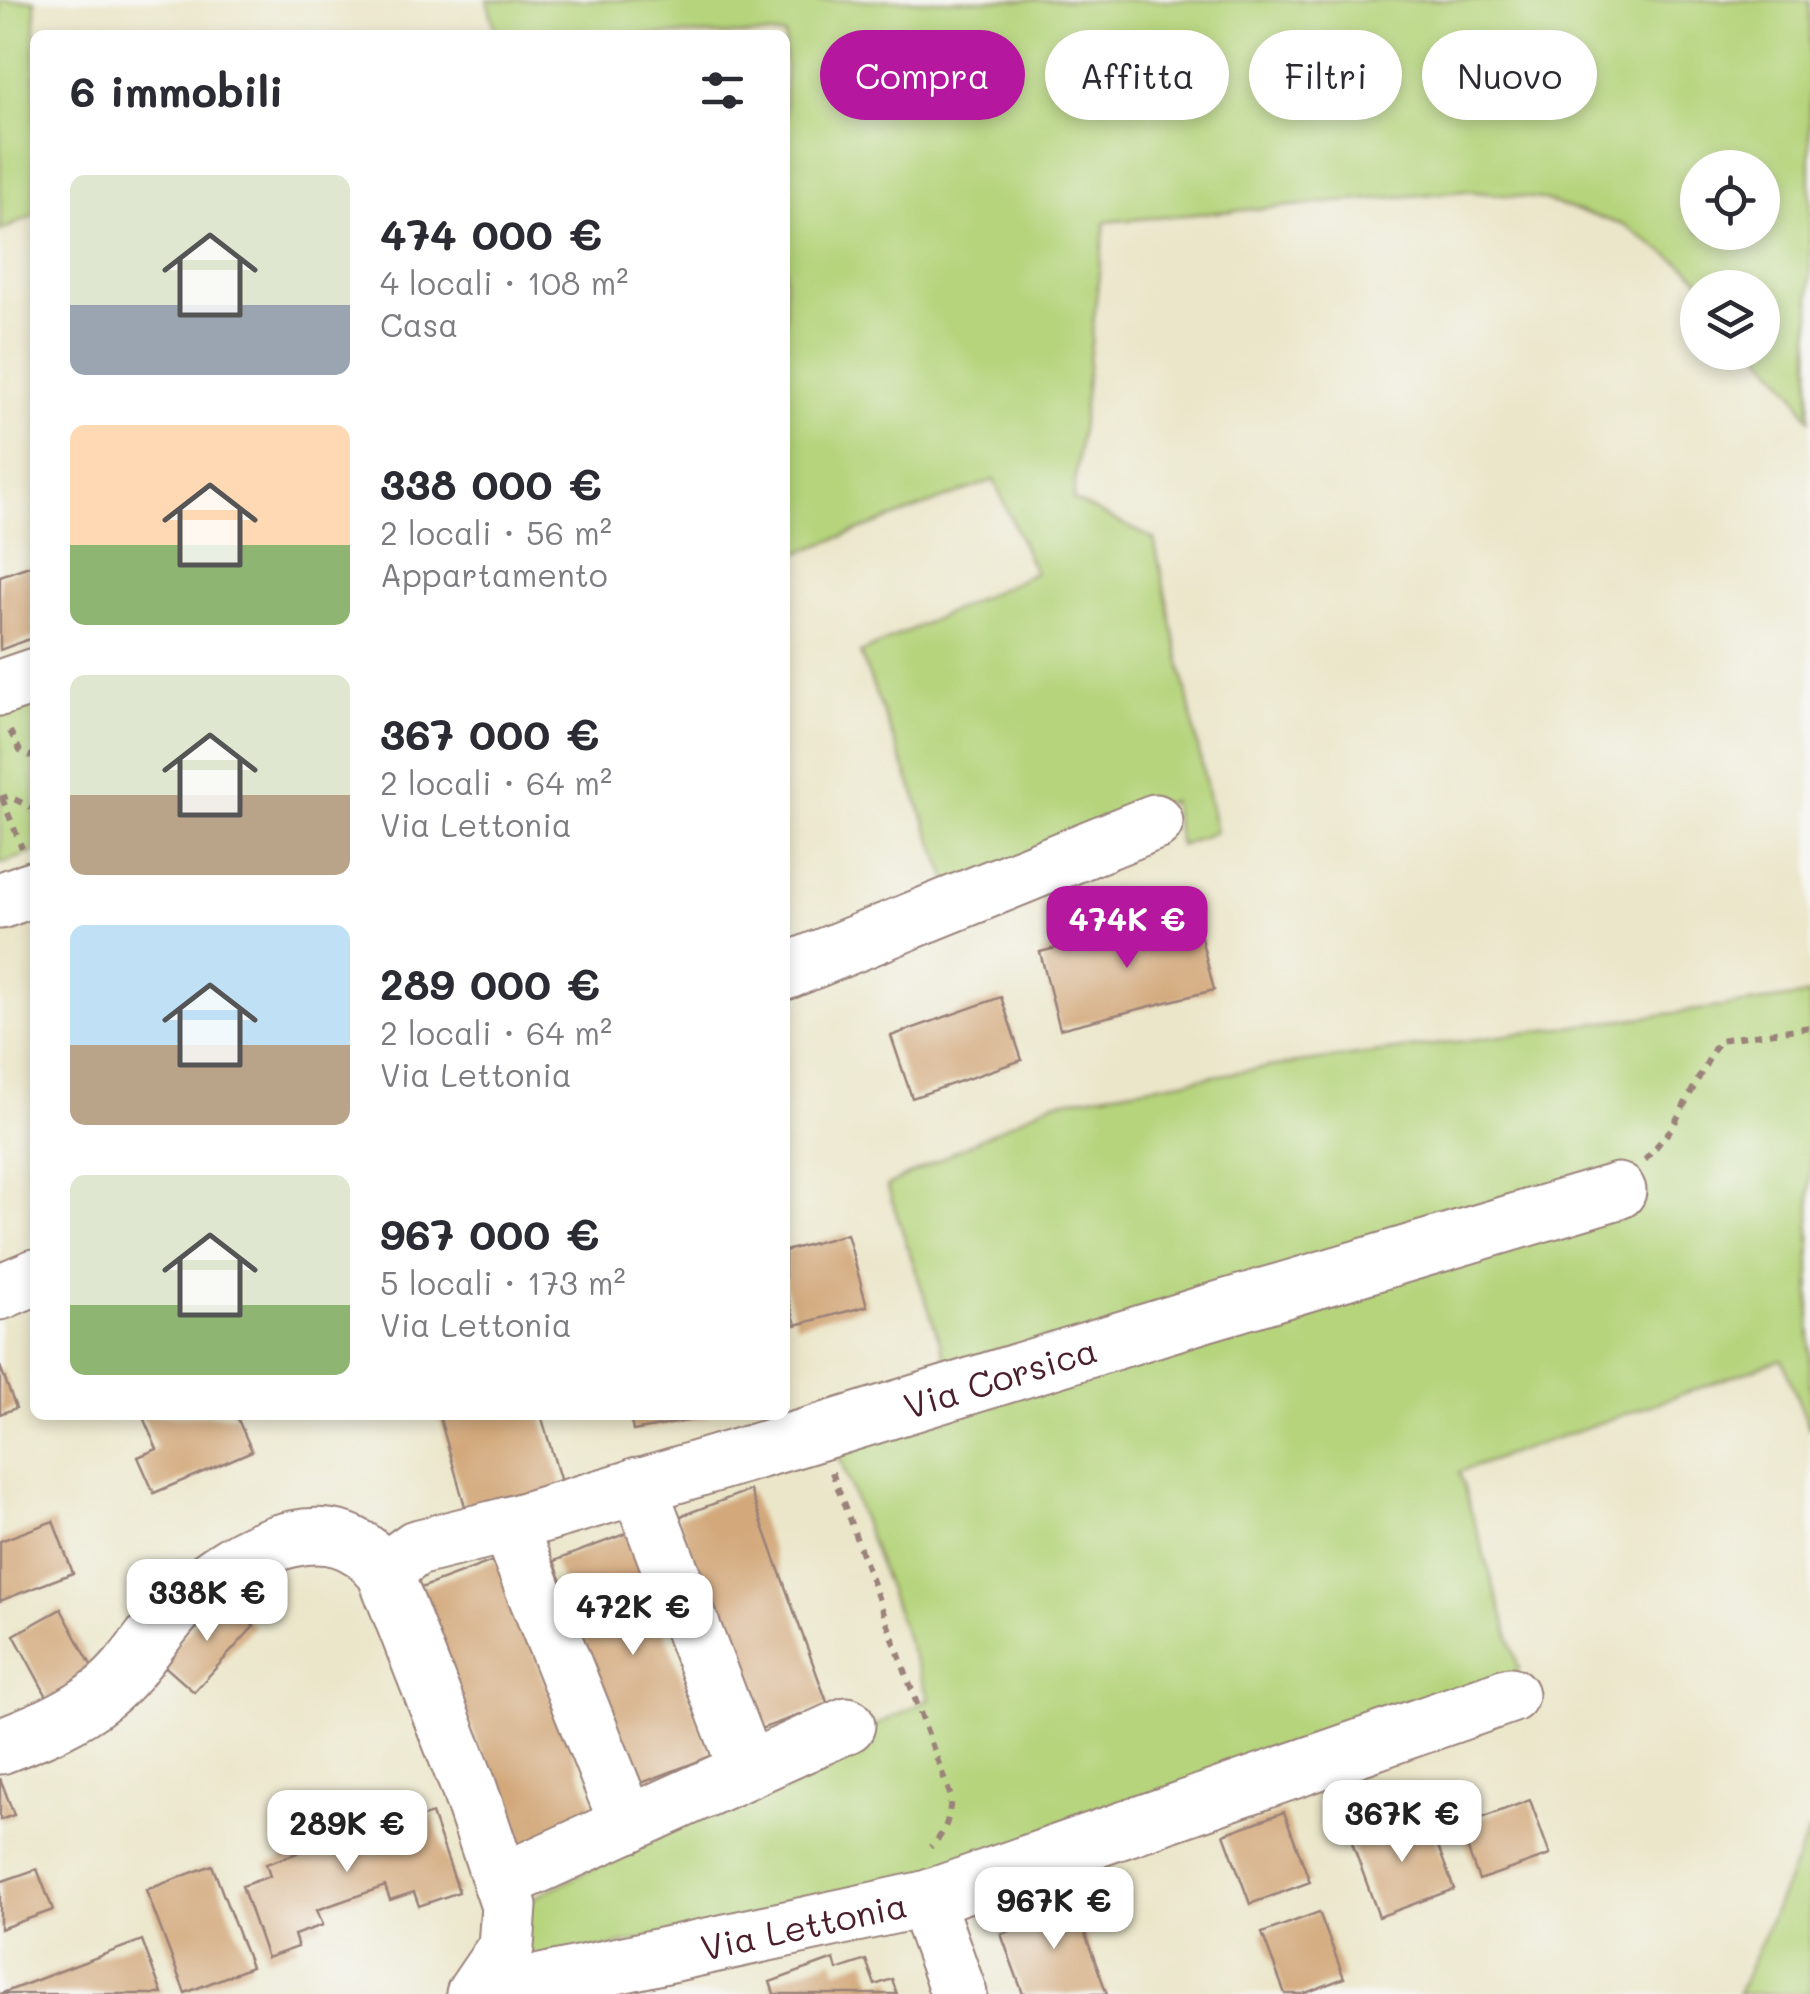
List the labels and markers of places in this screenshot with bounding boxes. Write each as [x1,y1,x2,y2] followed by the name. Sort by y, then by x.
[1046,886,1208,971] pin: 474K €
[126,1559,288,1644] pin: 338K €
[552,1573,714,1658] pin: 472K €
[1321,1780,1483,1865] pin: 367K €
[266,1790,428,1875] pin: 289K €
[973,1867,1135,1952] pin: 967K €

